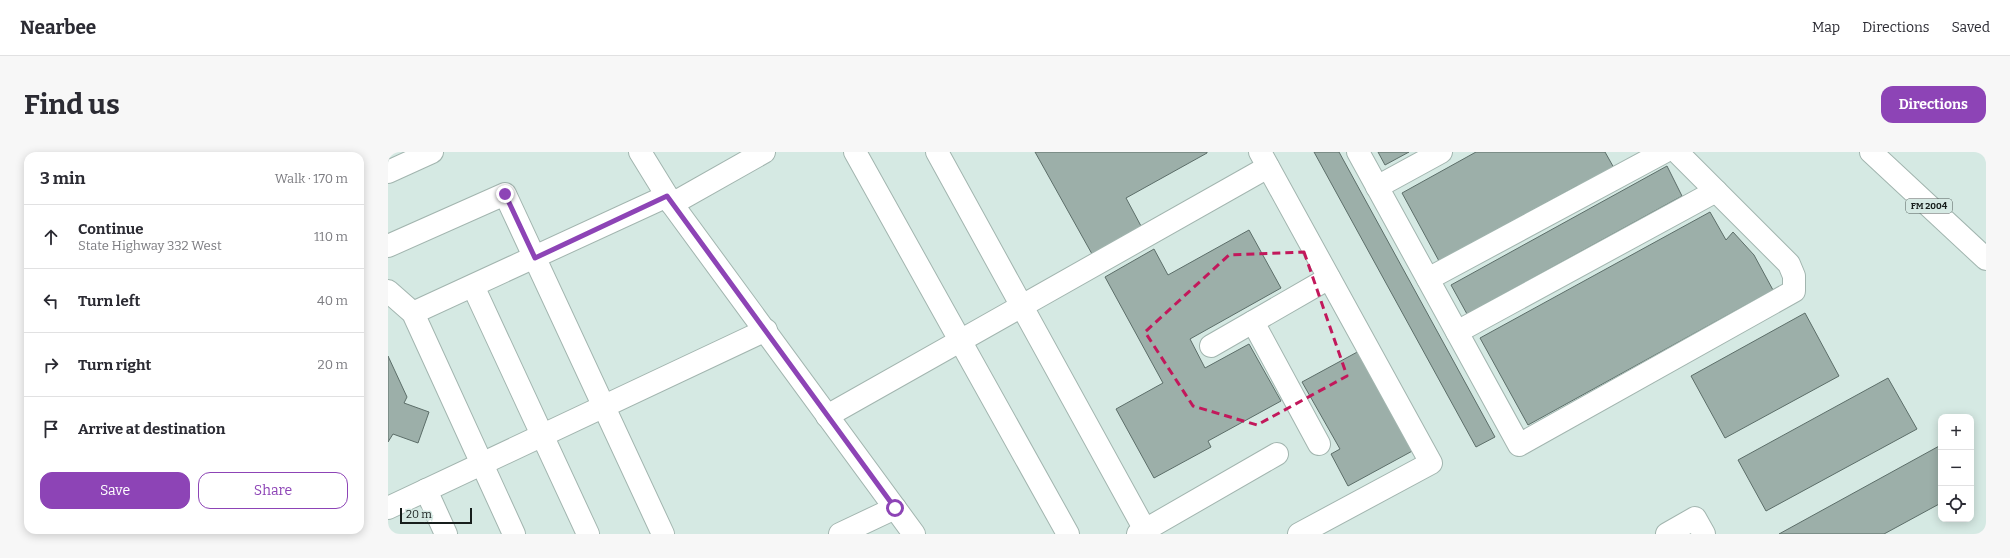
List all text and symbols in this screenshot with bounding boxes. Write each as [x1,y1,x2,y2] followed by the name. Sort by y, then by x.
[20,16,96,39] text: Nearbee
[1812,19,1840,36] text: Map
[1862,19,1930,36] text: Directions
[1952,19,1990,36] text: Saved
[1881,86,1986,123] button: Directions
[24,88,120,121] text: Find us
[40,168,85,189] text: 3 min
[275,171,348,186] text: Walk · 170 m
[496,185,514,203] route end
[1906,199,1952,213] road number: FM 2004
[78,220,144,238] text: Continue
[40,226,62,248] icon: ahead
[314,229,348,244] text: 110 m
[78,238,222,253] text: State Highway 332 West
[40,290,62,312] icon: left
[78,292,140,310] text: Turn left
[317,293,348,308] text: 40 m
[40,354,62,376] icon: right
[78,356,151,374] text: Turn right
[318,357,348,372] text: 20 m
[1938,414,1974,522] map controls
[1938,414,1974,450] button: +
[40,418,62,440] icon: arrive
[78,420,225,438] text: Arrive at destination
[1938,450,1974,486] button: −
[40,472,190,509] button: Save
[198,472,348,509] button: Share
[1938,486,1974,522] button: locate
[886,499,904,517] route start
[400,506,472,525] scale bar
[406,508,432,521] text: 20 m

